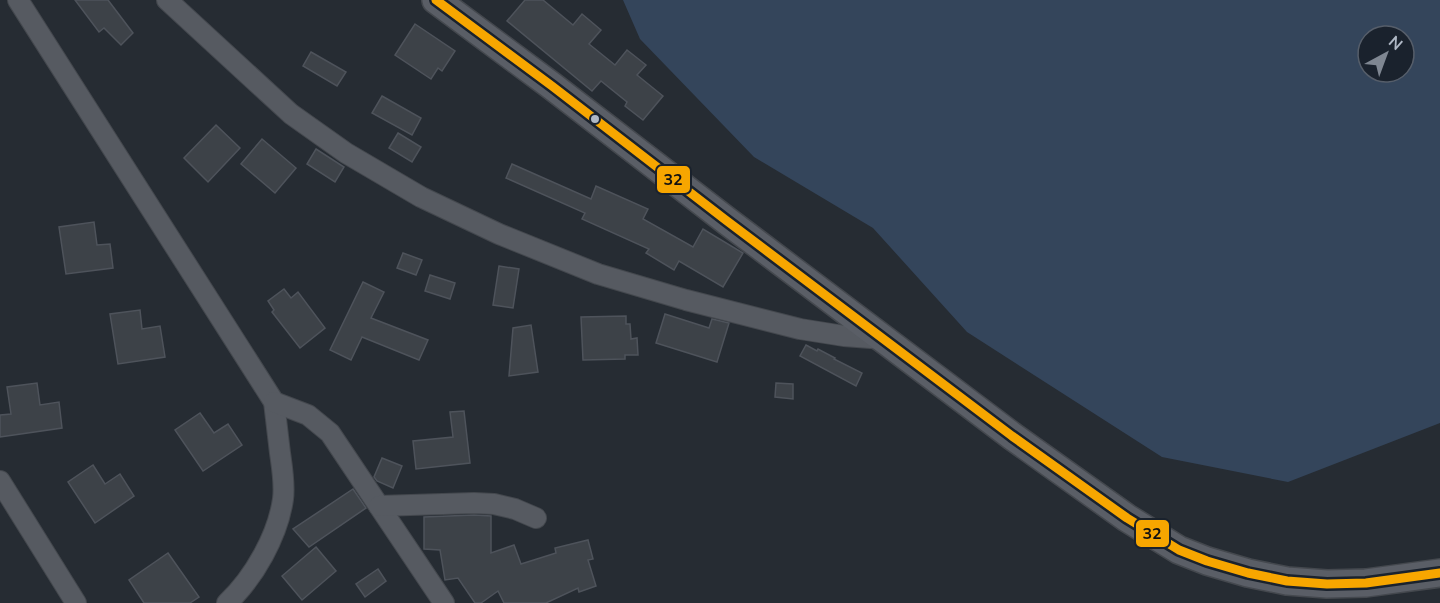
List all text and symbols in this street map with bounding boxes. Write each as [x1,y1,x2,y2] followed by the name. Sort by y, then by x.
[1356,24,1416,84] north arrow
[1383,31,1407,56] text: N
[589,113,601,125] unlabelled marker
[656,165,691,194] line badge: 32
[663,169,683,191] text: 32
[1135,519,1170,548] line badge: 32
[1142,523,1162,545] text: 32

